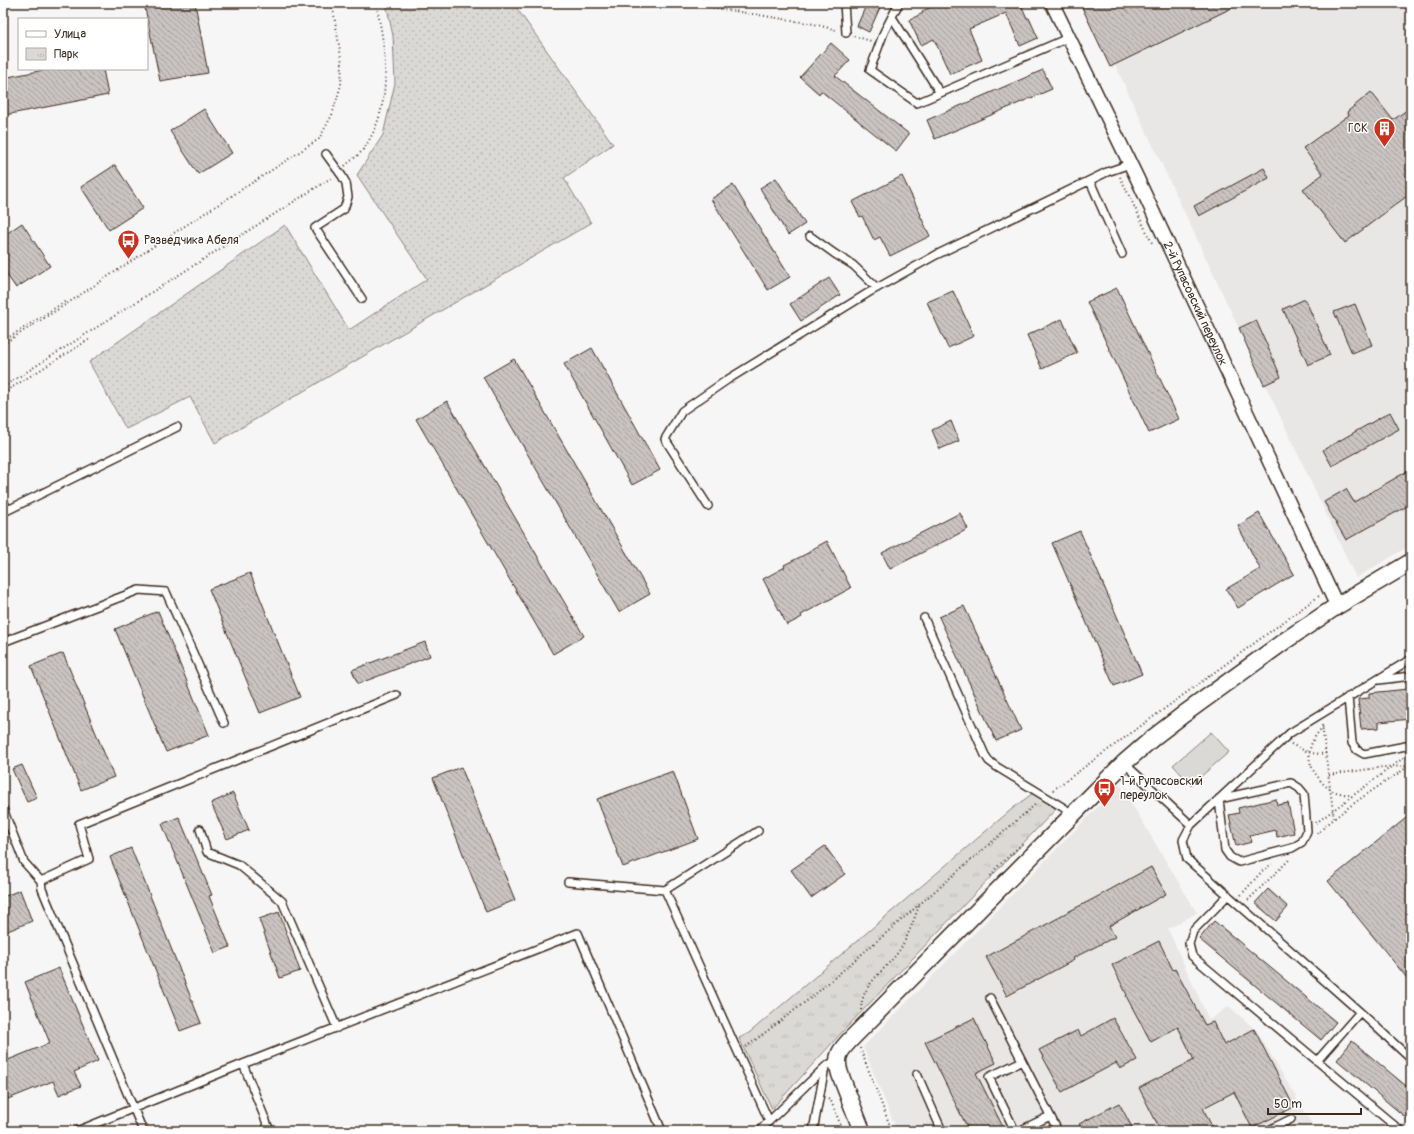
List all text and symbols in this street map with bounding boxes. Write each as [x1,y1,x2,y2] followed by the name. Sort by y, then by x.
[18,18,148,70] legend
[54,27,86,42] text: Улица
[54,47,79,62] text: Парк
[1371,115,1397,148] building icon: ГСК
[1348,121,1368,136] place label: ГСК
[115,227,141,260] bus stop icon: Разведчика Абеля
[144,233,239,248] place label: Разведчика Абеля
[1160,239,1231,368] street label: 2-й Рупасовский переулок
[1120,774,1203,803] place label: 1-й Рупасовский переулок
[1092,775,1118,808] bus stop icon: 1-й Рупасовский переулок
[1268,1090,1361,1116] scale bar
[1274,1097,1302,1112] text: 50 m

